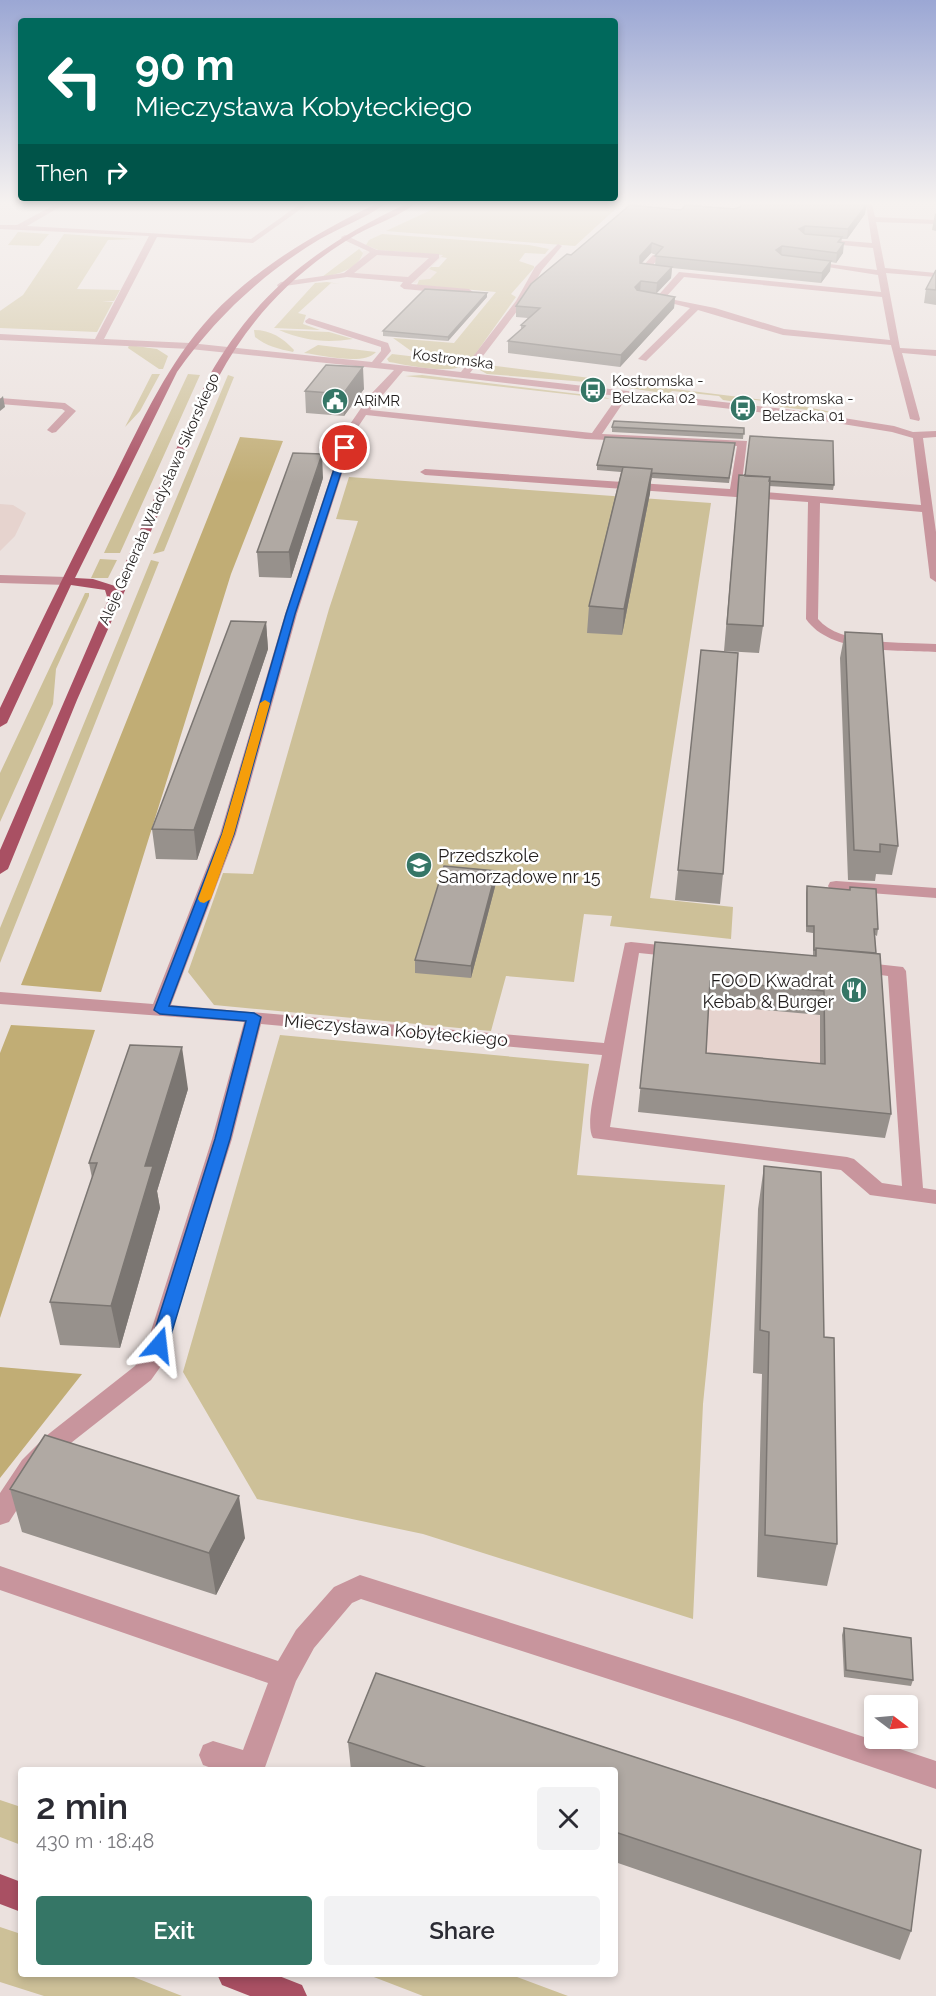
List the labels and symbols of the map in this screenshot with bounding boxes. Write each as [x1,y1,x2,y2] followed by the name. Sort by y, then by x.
[411,345,495,373] street label: Kostromska
[95,370,223,628] street label: Aleje Generała Władysława Sikorskiego
[612,372,704,407] place label: Kostromska - Belzacka 02
[578,375,608,405] bus stop icon: Kostromska - Belzacka 02
[320,386,350,416] public building icon: ARiMR
[762,390,854,425] place label: Kostromska - Belzacka 01
[354,392,400,410] place label: ARiMR
[728,393,758,423] bus stop icon: Kostromska - Belzacka 01
[319,422,370,473] pin
[438,845,601,887] place label: Przedszkole Samorządowe nr 15
[404,850,434,880] school or university icon: Przedszkole Samorządowe nr 15
[702,970,835,1012] place label: FOOD Kwadrat Kebab & Burger
[839,975,869,1005] restaurant icon: FOOD Kwadrat Kebab & Burger
[283,1010,509,1050] street label: Mieczysława Kobyłeckiego
[127,1313,191,1377] position arrow
[864,1695,918,1749] north arrow

